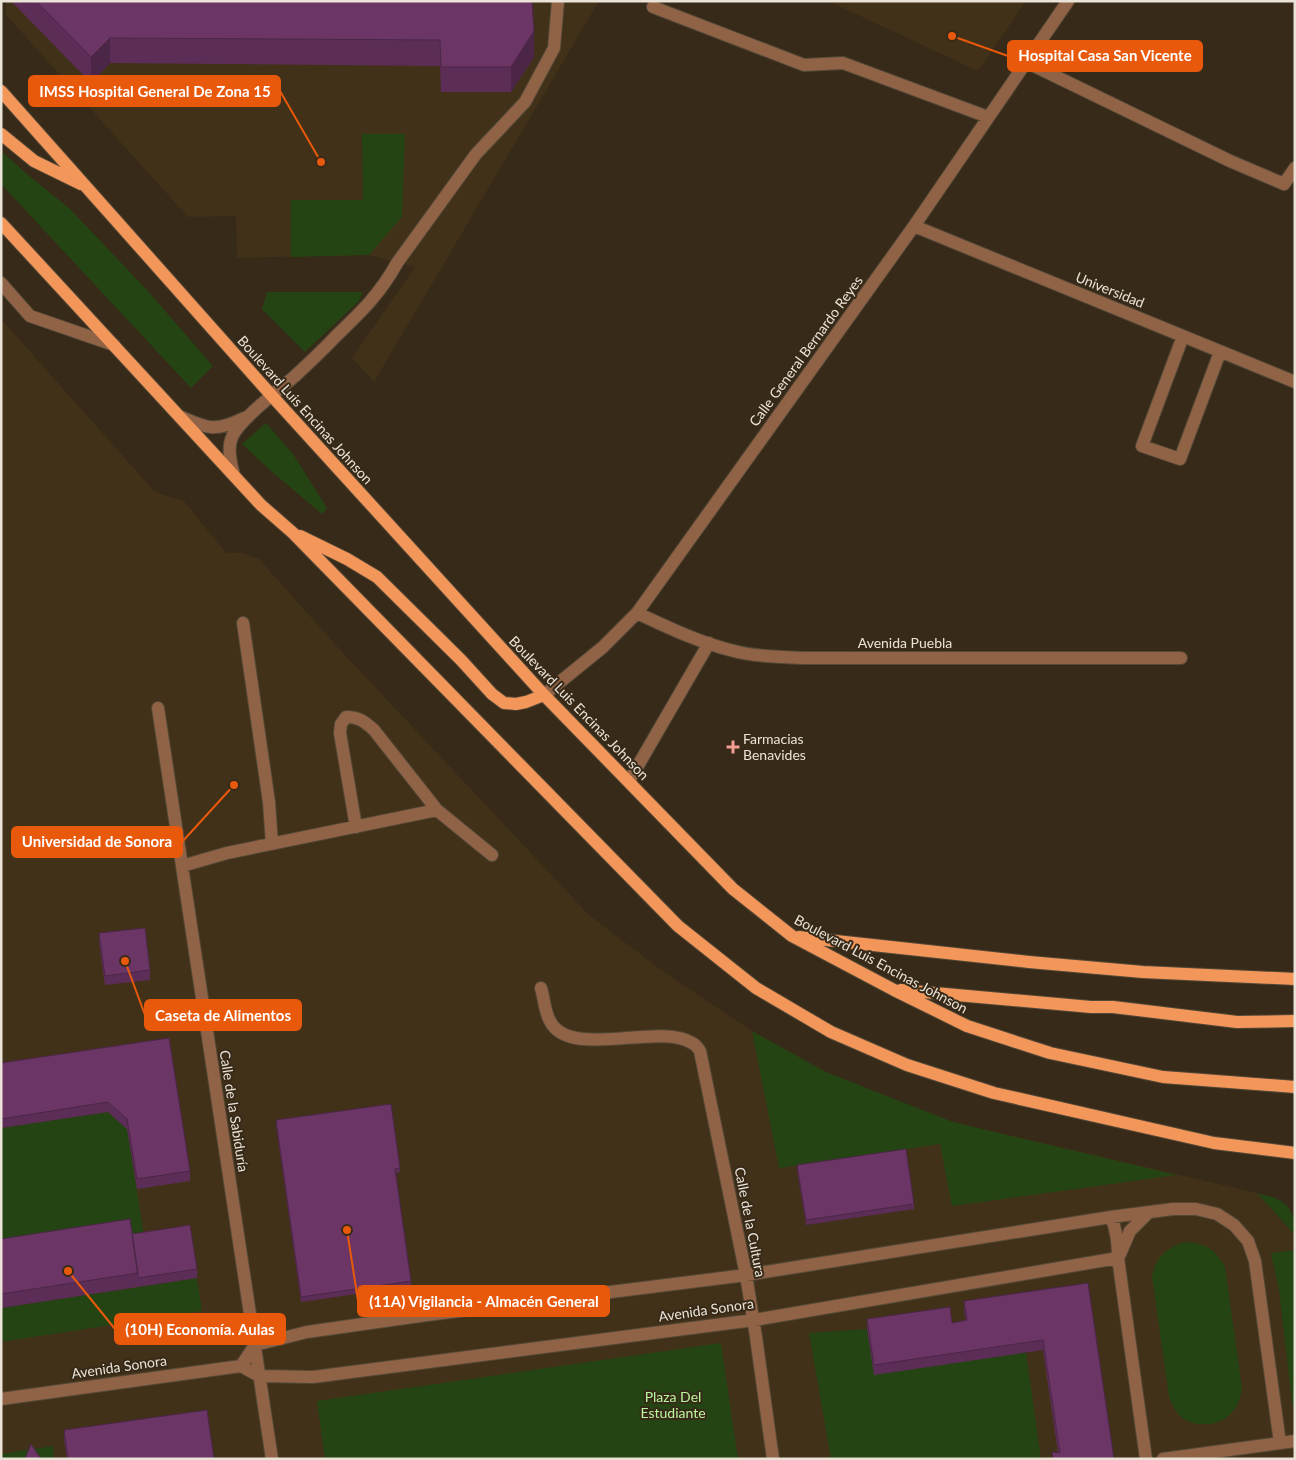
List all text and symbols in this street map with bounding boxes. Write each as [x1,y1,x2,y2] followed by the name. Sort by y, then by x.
[1008,41,1202,71] callout: Hospital Casa San Vicente
[1018,46,1192,64] text: Hospital Casa San Vicente
[29,76,280,106] callout: IMSS Hospital General De Zona 15
[39,82,271,100] text: IMSS Hospital General De Zona 15
[1073,268,1147,311] street label: Universidad
[745,272,866,429] street label: Calle General Bernardo Reyes
[234,332,377,487] street label: Boulevard Luis Encinas Johnson
[506,632,653,783] street label: Boulevard Luis Encinas Johnson
[858,634,952,651] street label: Avenida Puebla
[743,730,806,763] place label: Farmacias Benavides
[727,741,739,753] marker: Farmacias Benavides
[12,827,182,857] callout: Universidad de Sonora
[22,832,172,850] text: Universidad de Sonora
[792,911,971,1017] street label: Boulevard Luis Encinas Johnson
[145,1000,301,1030] callout: Caseta de Alimentos
[155,1006,291,1024] text: Caseta de Alimentos
[216,1049,253,1173] street label: Calle de la Sabiduría
[731,1165,769,1278] street label: Calle de la Cultura
[358,1286,609,1316] callout: (11A) Vigilancia - Almacén General
[369,1292,599,1310] text: (11A) Vigilancia - Almacén General
[657,1294,755,1325] street label: Avenida Sonora
[115,1314,285,1344] callout: (10H) Economía. Aulas
[125,1320,275,1338] text: (10H) Economía. Aulas
[70,1351,168,1382] street label: Avenida Sonora
[640,1388,706,1421] park label: Plaza Del Estudiante

